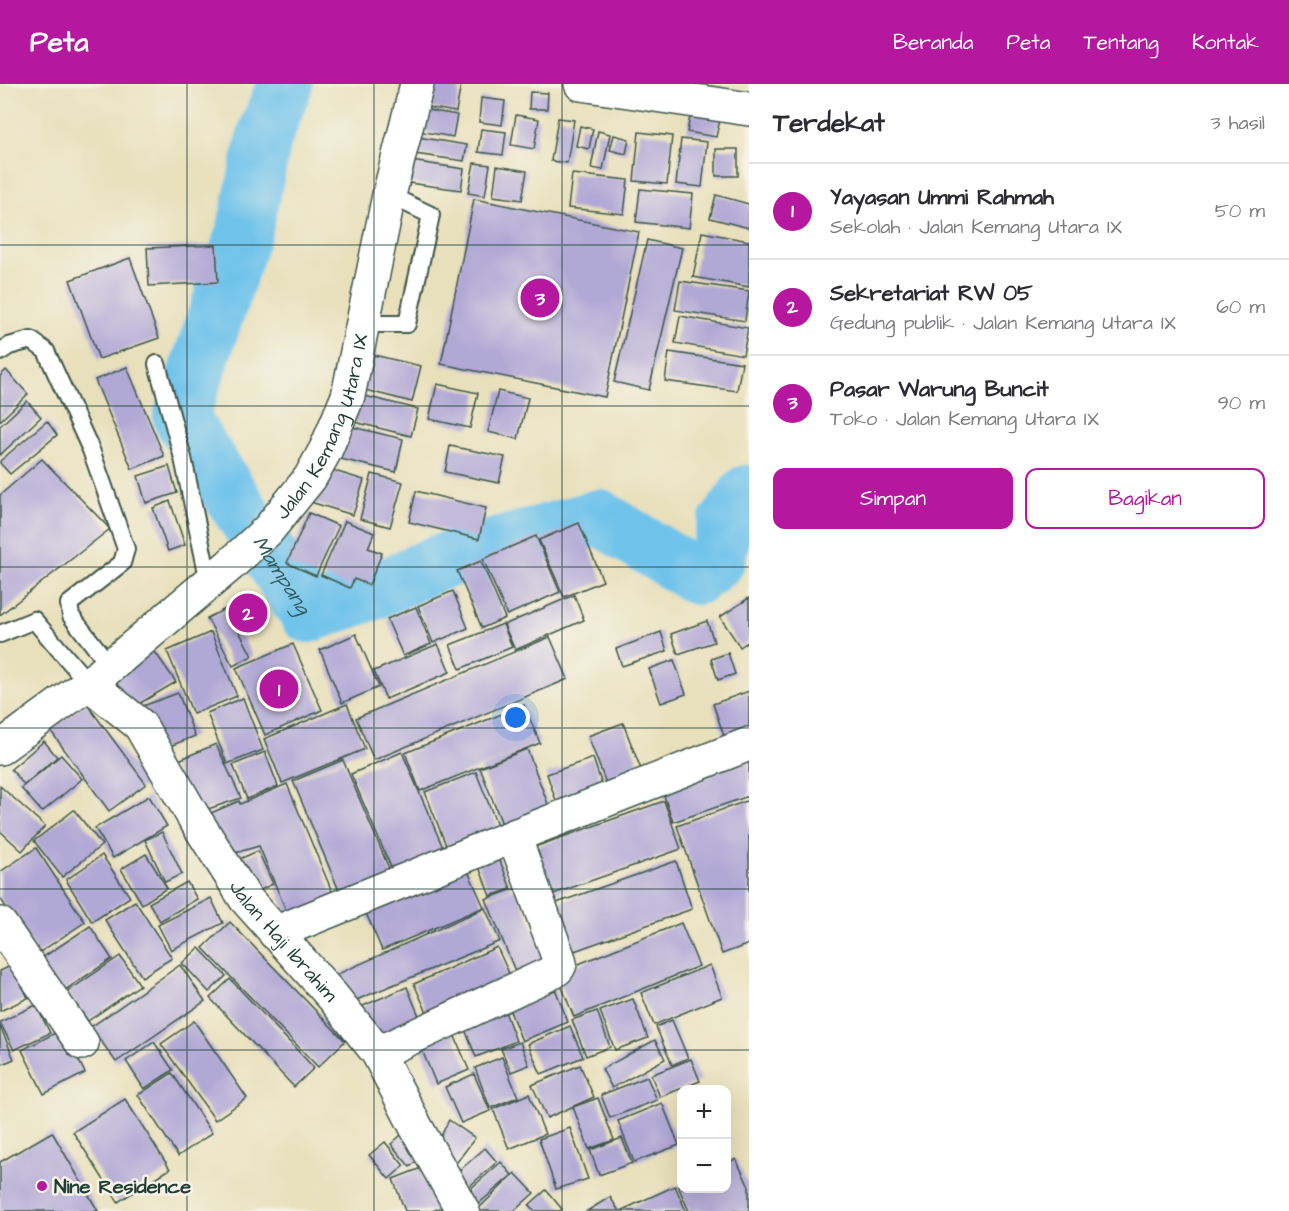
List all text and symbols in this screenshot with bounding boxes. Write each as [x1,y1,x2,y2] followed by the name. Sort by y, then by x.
[30,23,89,62] text: Peta
[893,28,974,57] text: Beranda
[1007,28,1050,57] text: Peta
[1083,28,1159,57] text: Tentang
[1192,28,1259,57] text: Kontak
[773,105,885,141] text: Terdekat
[1211,109,1265,137] text: 3 hasil
[830,182,1054,213] text: Yayasan Ummi Rahmah
[791,197,794,225] text: 1
[1215,197,1265,225] text: 50 m
[830,213,1122,241] text: Sekolah · Jalan Kemang Utara IX
[520,276,560,320] pin: 3
[830,278,1033,309] text: Sekretariat RW 05
[787,293,798,321] text: 2
[1216,293,1265,321] text: 60 m
[830,309,1176,337] text: Gedung publik · Jalan Kemang Utara IX
[269,331,375,526] street label: Jalan Kemang Utara IX
[830,374,1049,405] text: Pasar Warung Buncit
[787,389,798,417] text: 3
[1217,389,1265,417] text: 90 m
[830,405,1099,433] text: Toko · Jalan Kemang Utara IX
[773,468,1013,529] button: Simpan
[1025,468,1265,529] button: Bagikan
[246,530,318,622] water label: Mampang
[228,590,268,636] pin: 2
[260,666,298,712] pin: 1
[501,703,530,732] your location
[222,875,344,1009] street label: Jalan Haji Ibrahim
[677,1085,731,1193] map controls
[677,1085,731,1139] button: +
[677,1139,731,1193] button: −
[54,1173,191,1201] place label: Nine Residence
[35,1179,49,1193] marker: Nine Residence

